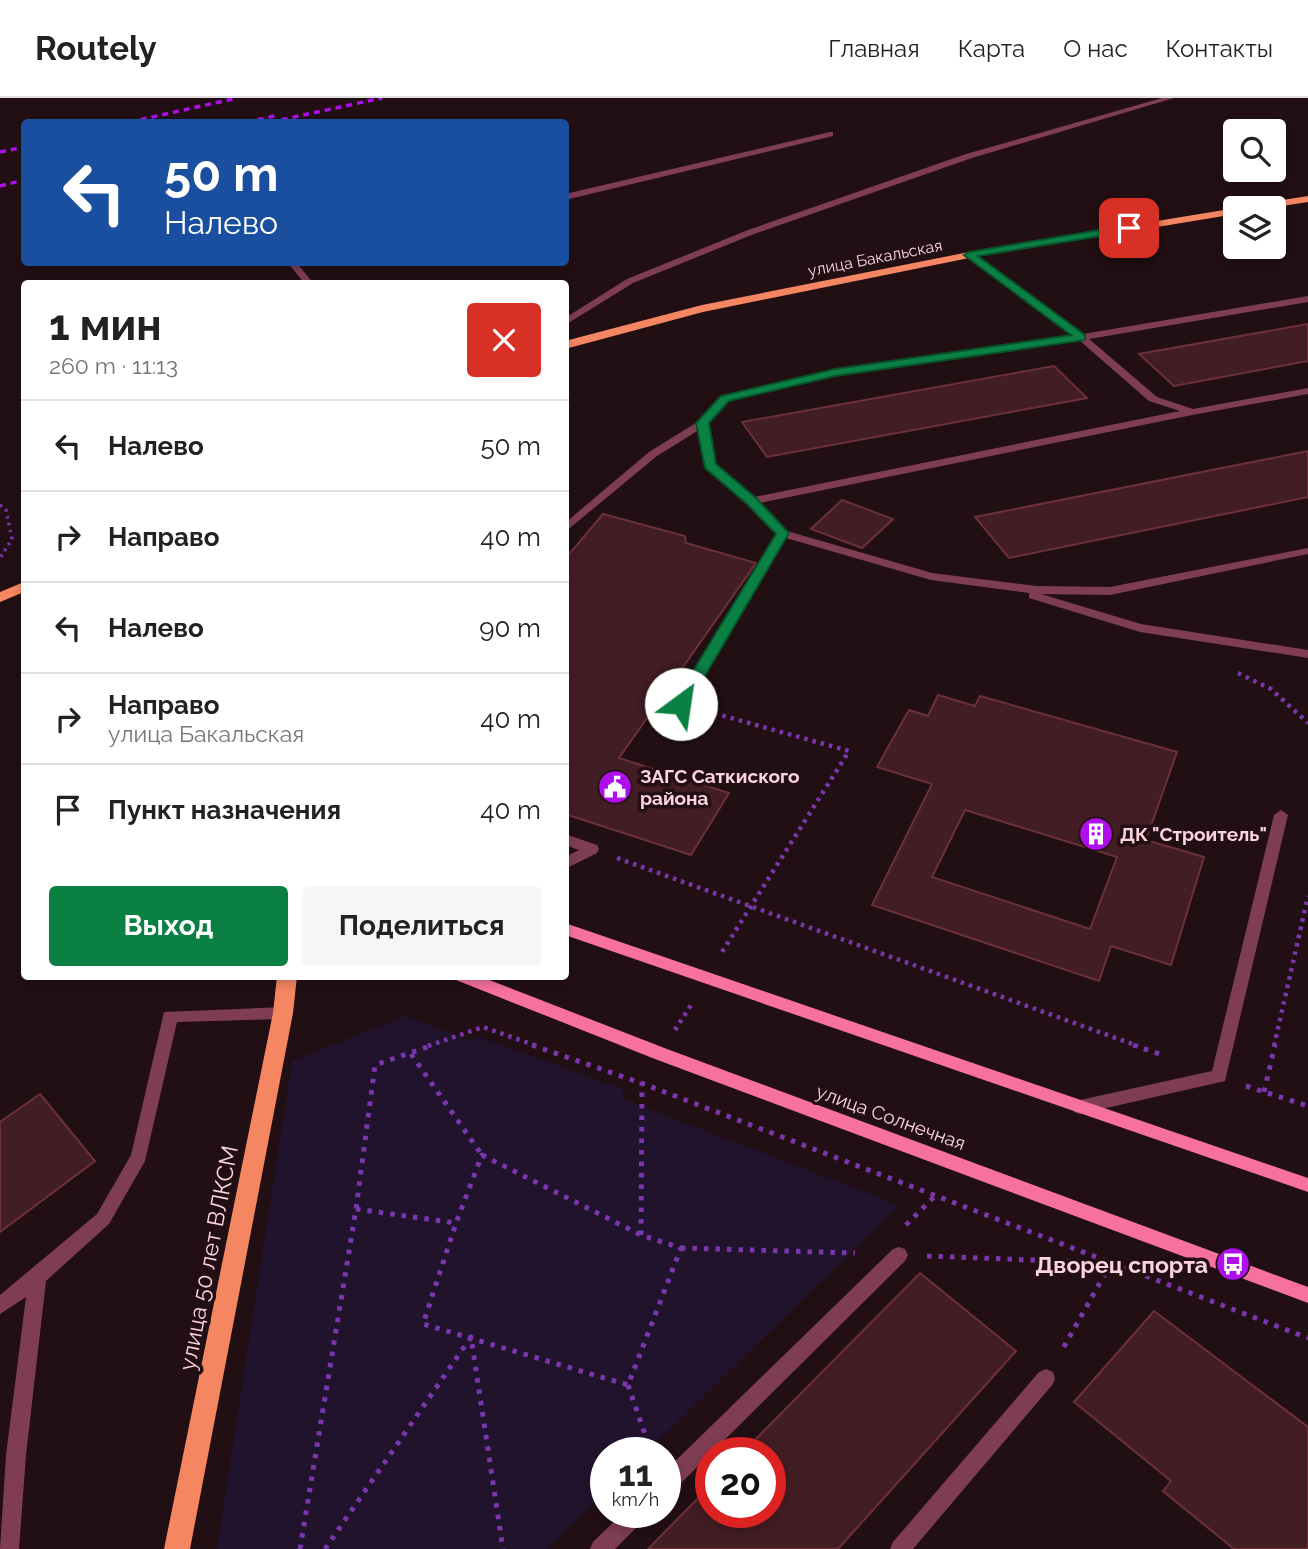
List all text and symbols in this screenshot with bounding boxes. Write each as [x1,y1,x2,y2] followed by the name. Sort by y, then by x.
[35,29,157,68] text: Routely
[828,34,920,63] text: Главная
[958,34,1025,63] text: Карта
[1063,34,1128,63] text: О нас
[1166,34,1273,63] text: Контакты
[1223,119,1286,259] map controls
[1223,119,1286,182] button: search
[164,145,279,202] text: 50 m
[49,147,140,238] icon: left
[1223,196,1286,259] button: layers
[1099,198,1159,258] pin
[164,204,278,241] text: Налево
[1110,209,1148,247] icon: arrive
[806,236,944,280] street label: улица Бакальская
[49,301,162,350] text: 1 мин
[467,303,541,377] button: close
[49,352,178,379] text: 260 m · 11:13
[49,427,87,465] icon: left
[108,431,204,461] text: Налево
[480,431,541,461] text: 50 m
[49,518,87,556] icon: right
[108,522,219,552] text: Направо
[480,522,541,552] text: 40 m
[49,609,87,647] icon: left
[108,613,204,643] text: Налево
[479,613,541,643] text: 90 m
[644,667,718,741] position arrow
[108,690,219,720] text: Направо
[49,700,87,738] icon: right
[480,704,541,734] text: 40 m
[108,720,304,747] text: улица Бакальская
[640,765,800,809] place label: ЗАГС Саткиского района
[596,768,634,806] public building icon: ЗАГС Саткиского района
[49,791,87,829] icon: arrive
[108,795,341,825] text: Пункт назначения
[480,795,541,825] text: 40 m
[1077,815,1115,853] building icon: ДК "Строитель"
[1120,823,1267,845] place label: ДК "Строитель"
[49,886,288,966] button: Выход
[302,886,541,966] button: Поделиться
[813,1080,969,1154] street label: улица Солнечная
[173,1143,243,1373] street label: улица 50 лет ВЛКСМ
[1214,1245,1252,1283] bus stop icon: Дворец спорта
[1035,1251,1208,1278] place label: Дворец спорта
[695,1437,786,1528] speed limit sign: 20
[618,1453,653,1494] text: 11
[612,1489,659,1510] text: km/h

